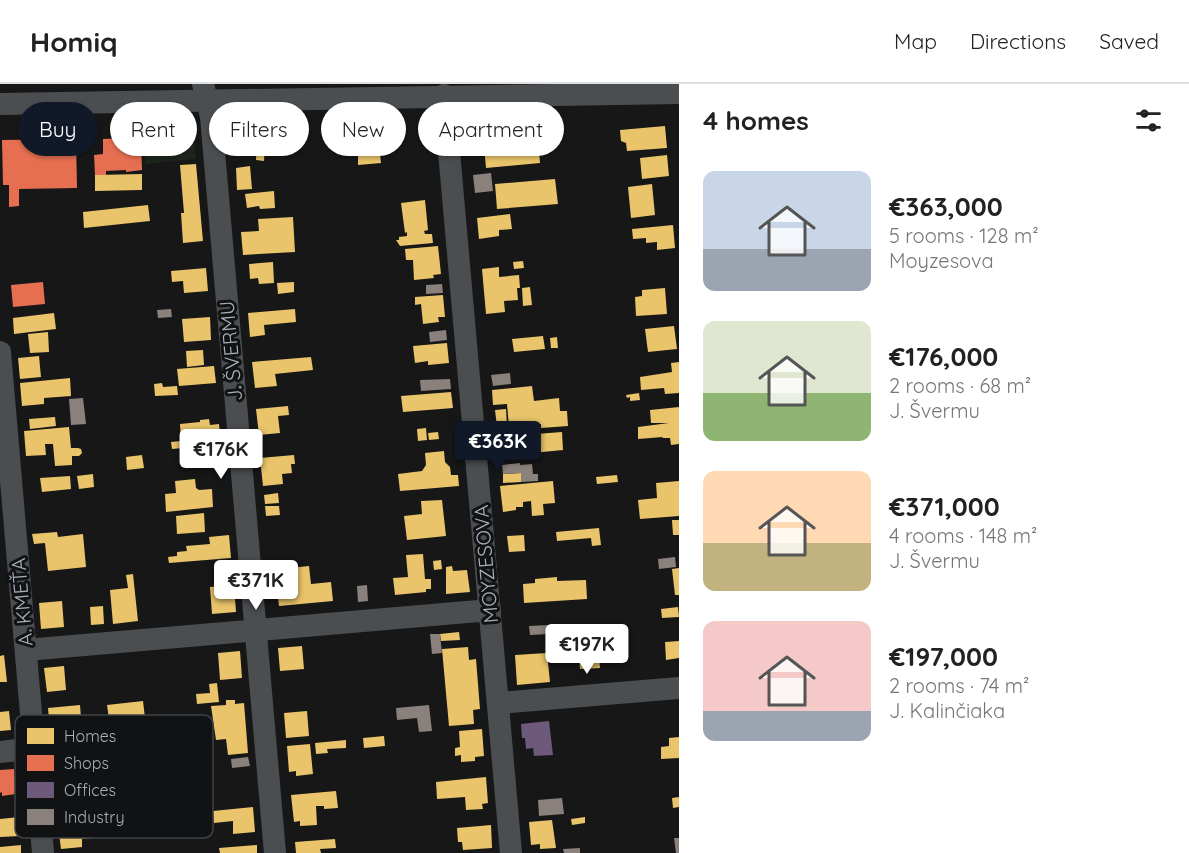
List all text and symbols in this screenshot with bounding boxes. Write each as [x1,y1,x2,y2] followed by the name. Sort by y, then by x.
[30,24,118,59] text: Homiq
[894,28,937,54] text: Map
[970,28,1066,54] text: Directions
[1099,28,1159,54] text: Saved
[18,102,98,156] chip: Buy
[110,102,197,156] chip: Rent
[209,102,309,156] chip: Filters
[321,102,406,156] chip: New
[418,102,564,156] chip: Apartment
[703,104,809,137] text: 4 homes
[1132,104,1165,137] icon: filters
[889,190,1003,223] text: €363,000
[751,195,823,267] icon: home
[889,223,1039,248] text: 5 rooms · 128 m²
[889,248,994,273] text: Moyzesova
[214,300,247,402] street label: J. ŠVERMU
[889,340,998,373] text: €176,000
[751,345,823,417] icon: home
[889,373,1031,398] text: 2 rooms · 68 m²
[889,398,980,423] text: J. Švermu
[456,421,540,472] pin: €363K
[469,428,527,453] text: €363K
[179,429,263,480] pin: €176K
[194,436,248,461] text: €176K
[889,490,1000,523] text: €371,000
[751,495,823,567] icon: home
[468,504,503,624] street label: MOYZESOVA
[889,523,1037,548] text: 4 rooms · 148 m²
[889,548,980,573] text: J. Švermu
[5,557,38,647] street label: A. KMEŤA
[214,560,298,611] pin: €371K
[228,567,284,592] text: €371K
[545,624,629,675] pin: €197K
[559,631,615,656] text: €197K
[889,640,998,673] text: €197,000
[751,645,823,717] icon: home
[889,673,1029,698] text: 2 rooms · 74 m²
[889,698,1005,723] text: J. Kalinčiaka
[15,715,213,838] legend
[64,726,116,746] text: Homes
[64,753,109,773] text: Shops
[64,780,116,800] text: Offices
[64,807,124,827] text: Industry

